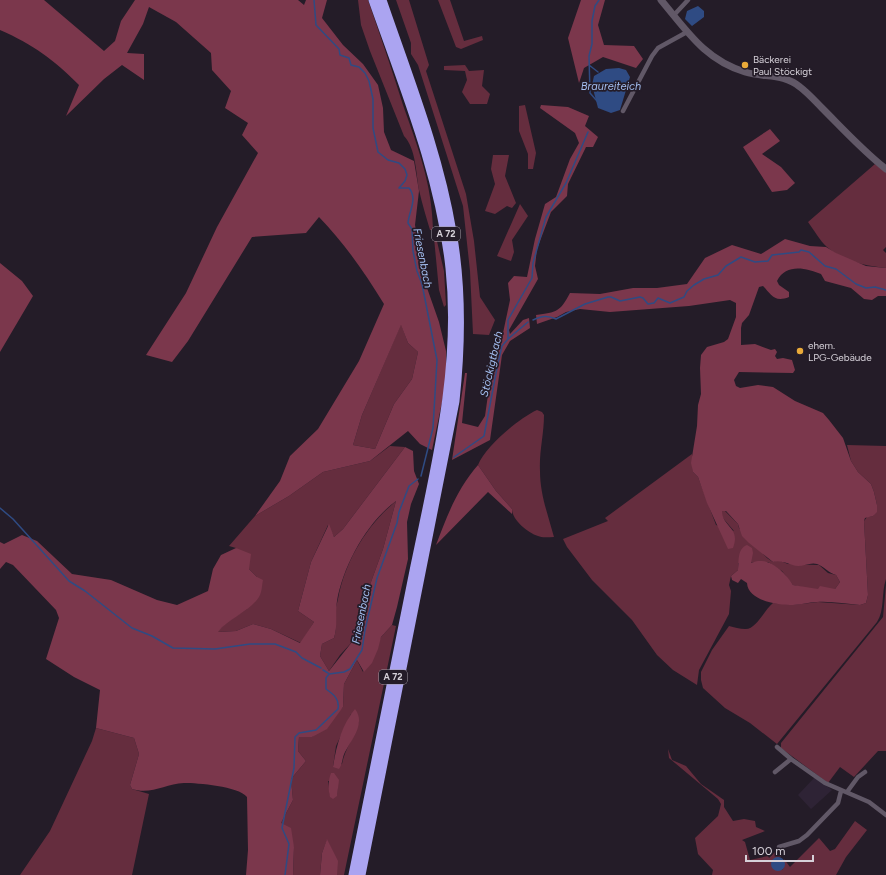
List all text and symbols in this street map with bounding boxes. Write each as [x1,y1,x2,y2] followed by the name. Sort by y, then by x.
[753,53,812,78] place label: Bäckerei Paul Stöckigt
[740,60,750,70] marker: Bäckerei Paul Stöckigt
[581,80,641,93] water label: Braureiteich
[410,227,435,289] water label: Friesenbach
[432,227,460,241] road number: A 72
[478,330,505,398] water label: Stöckigtbach
[808,339,872,364] place label: ehem. LPG-Gebäude
[795,346,805,356] marker: ehem. LPG-Gebäude
[349,583,374,645] water label: Friesenbach
[379,670,407,684] road number: A 72
[746,837,813,863] scale bar
[752,844,786,858] text: 100 m

